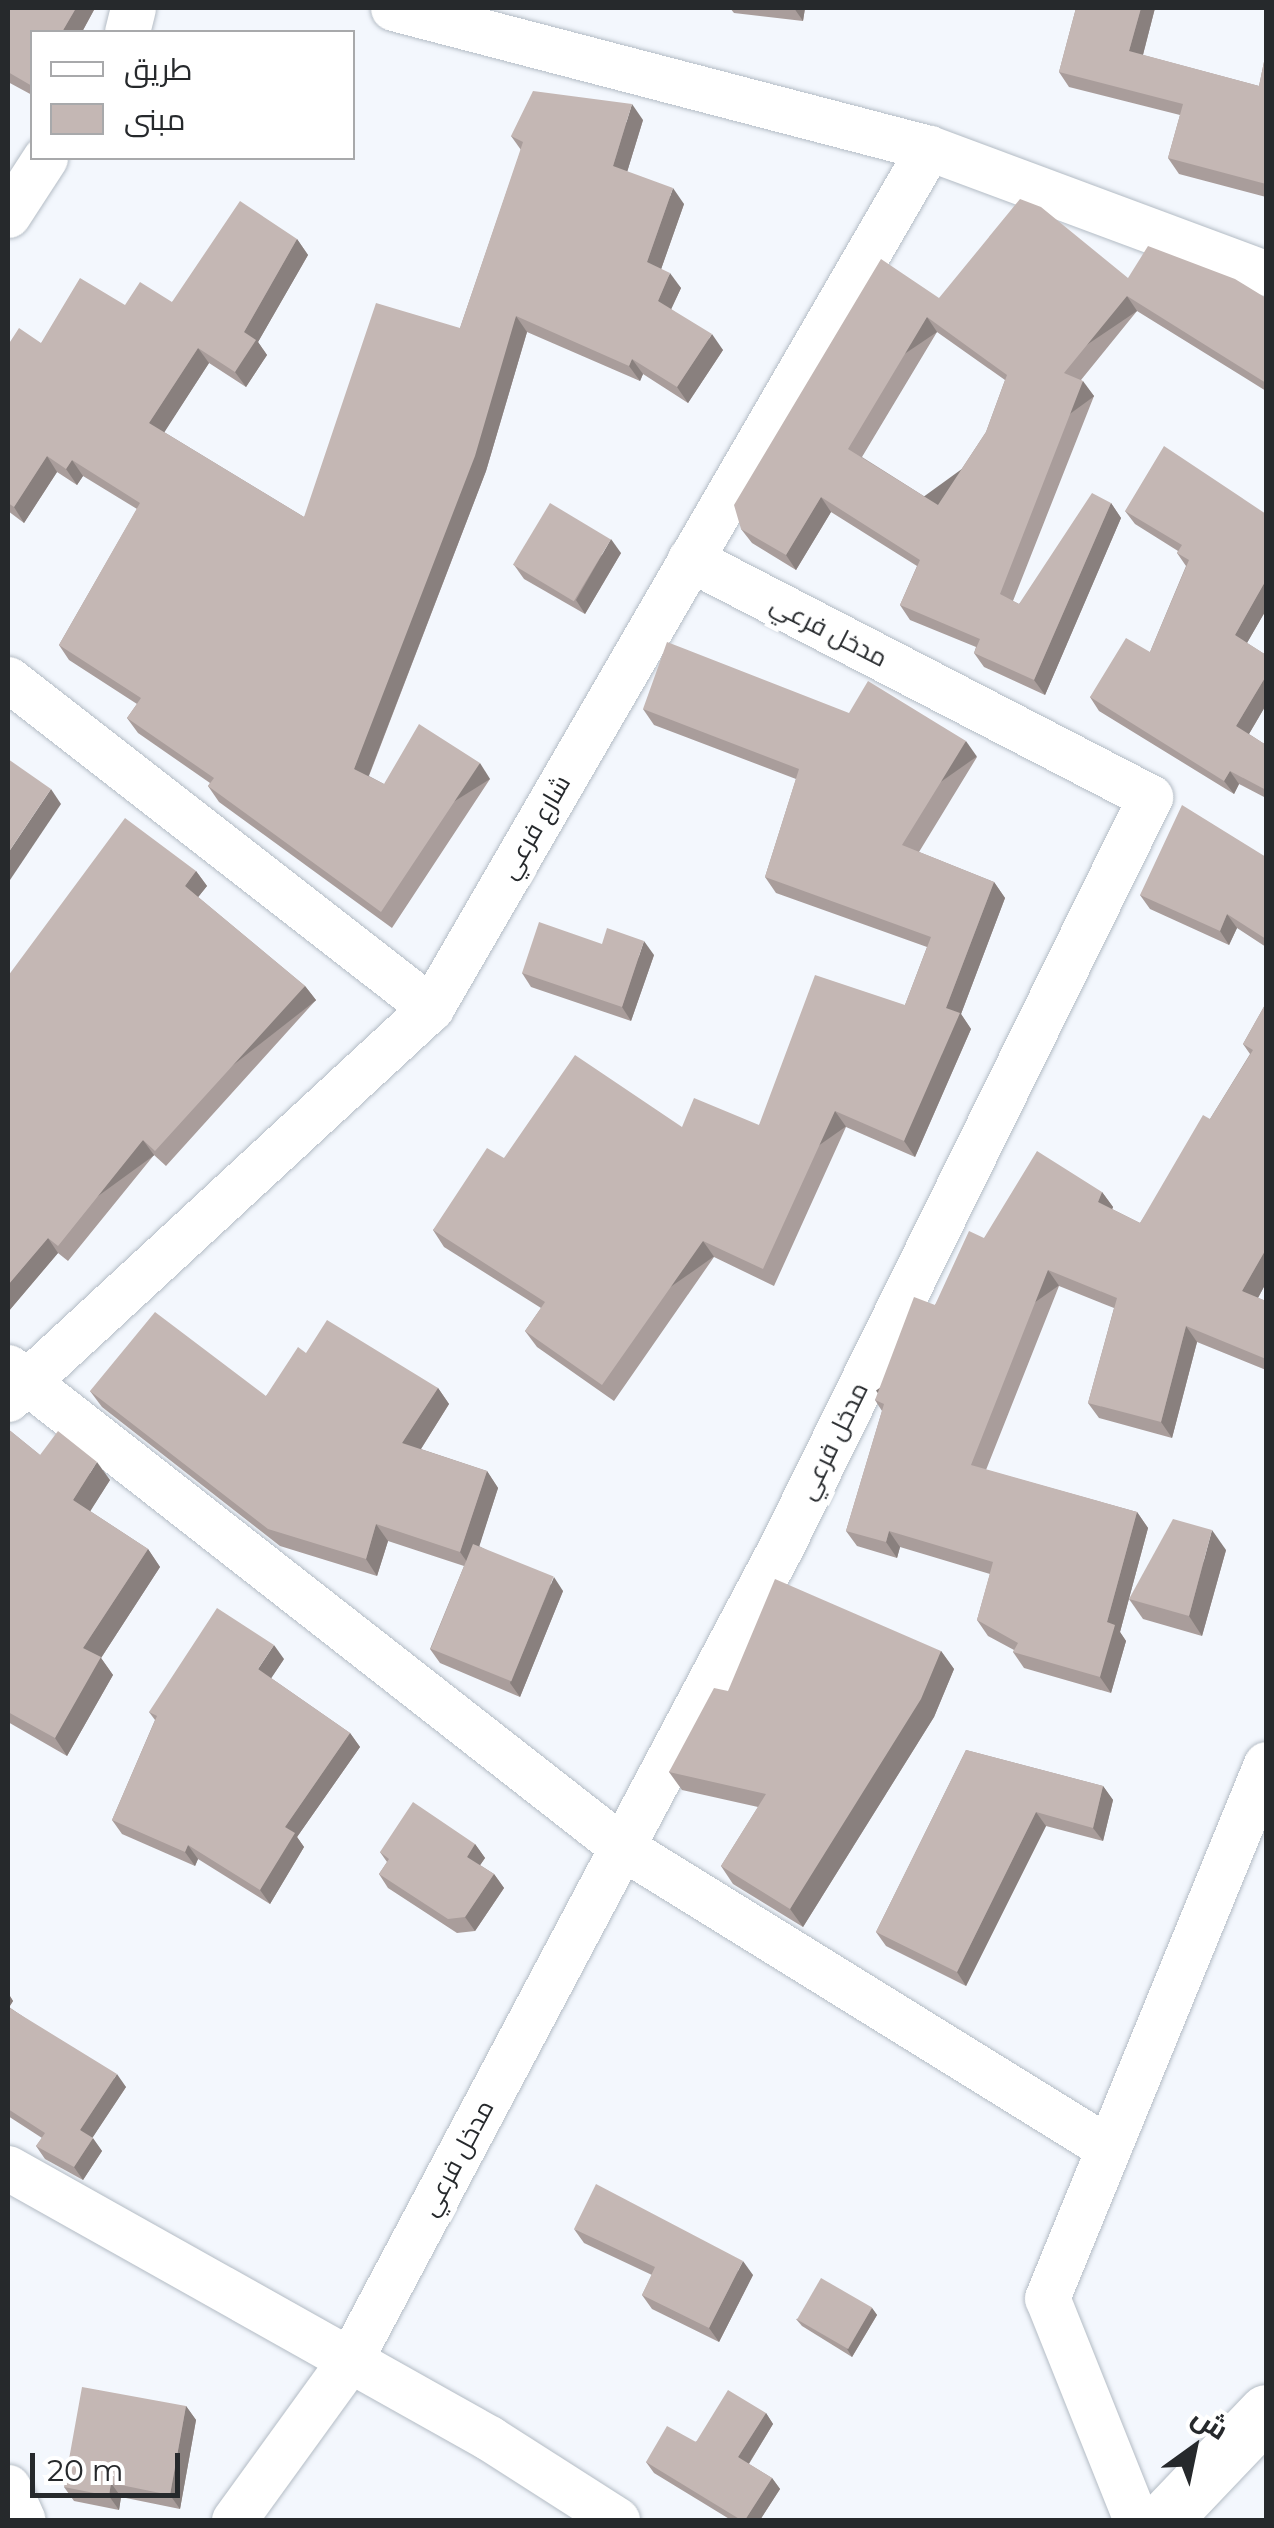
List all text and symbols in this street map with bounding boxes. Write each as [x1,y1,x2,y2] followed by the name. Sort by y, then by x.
[30,30,355,160] legend
[124,51,193,88] text: طريق
[124,101,185,138] text: مبنى
[766,589,892,673] street label: مدخل فرعي
[493,770,577,884] street label: شارع فرعي
[792,1377,874,1505] street label: مدخل فرعي
[414,2095,500,2221] street label: مدخل فرعي
[1144,2398,1244,2498] north arrow
[1186,2399,1235,2447] text: ش
[35,2433,185,2495] scale bar
[47,2452,124,2489] text: 20 m

